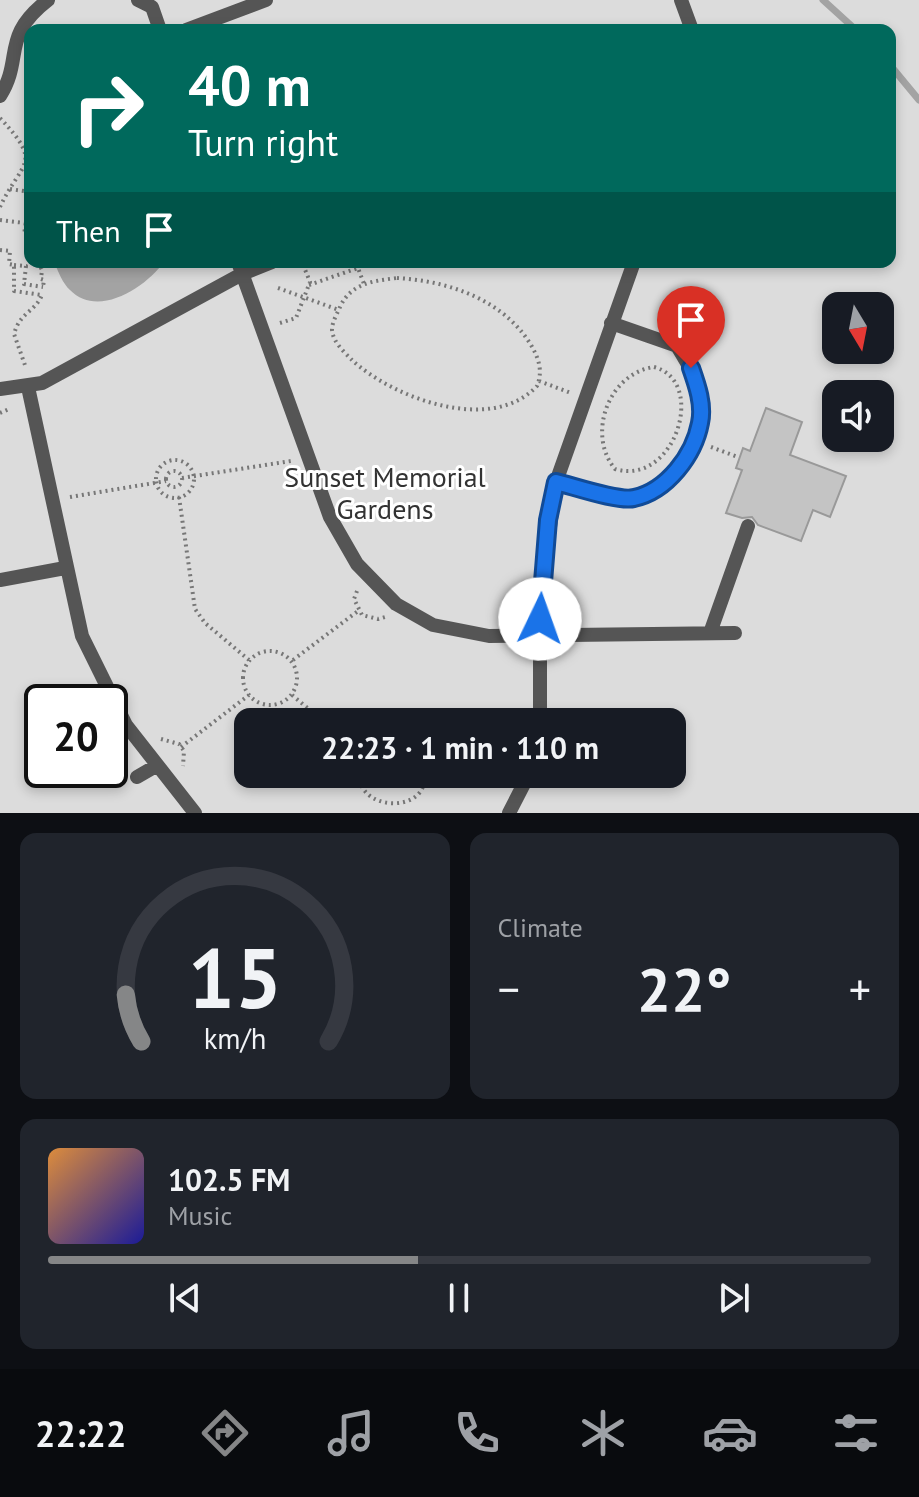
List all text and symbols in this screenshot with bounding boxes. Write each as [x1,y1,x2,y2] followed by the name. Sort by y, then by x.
[188,49,311,121] text: 40 m
[56,56,160,160] icon: right
[188,119,338,166] text: Turn right
[137,208,181,252] icon: arrive
[56,211,121,250] text: Then
[657,286,725,368] pin
[822,292,894,364] north arrow
[822,292,894,452] map controls
[669,298,713,342] icon: arrive
[822,380,894,452] button: sound
[284,458,486,527] park label: Sunset Memorial Gardens
[498,577,582,661] position arrow
[24,684,128,788] speed limit sign: 20
[321,728,599,767] text: 22:23 · 1 min · 110 m
[498,911,583,944] text: Climate
[188,923,282,1031] text: 15
[637,950,731,1028] text: 22°
[498,960,520,1017] text: −
[849,960,871,1017] text: +
[203,1020,266,1057] text: km/h
[168,1160,290,1199] text: 102.5 FM
[168,1199,232,1232] text: Music
[163,1276,207,1320] icon: previous
[437,1276,481,1320] icon: pause
[712,1276,756,1320] icon: next
[197,1405,253,1461] icon: directions
[323,1405,379,1461] icon: music
[449,1405,505,1461] icon: phone
[575,1405,631,1461] icon: climate
[702,1405,758,1461] icon: car
[828,1405,884,1461] icon: filters
[35,1410,126,1457] text: 22:22

